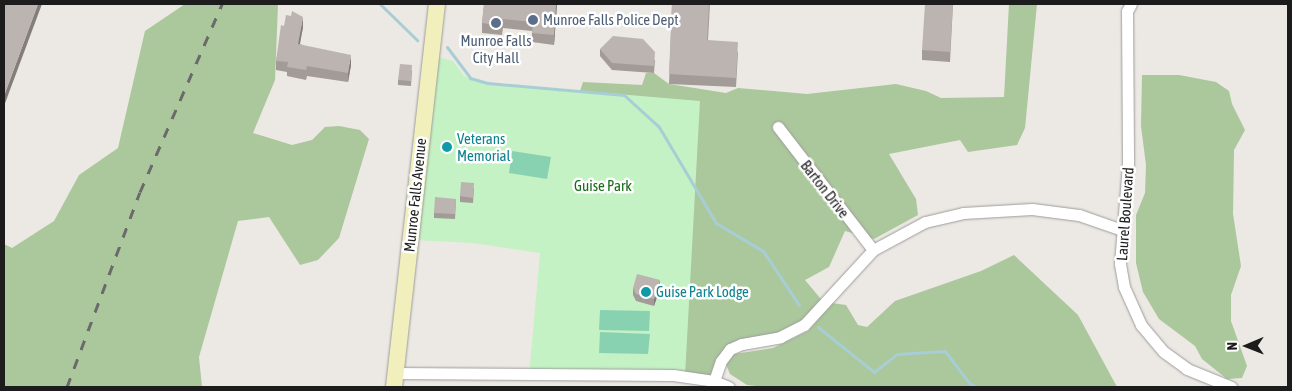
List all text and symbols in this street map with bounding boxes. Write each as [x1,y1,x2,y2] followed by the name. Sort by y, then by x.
[543,11,679,29] place label: Munroe Falls Police Dept
[527,14,539,26] marker: Munroe Falls Police Dept
[490,17,502,29] marker: Munroe Falls City Hall
[461,31,531,66] place label: Munroe Falls City Hall
[457,129,511,164] place label: Veterans Memorial
[400,137,430,253] street label: Munroe Falls Avenue
[441,141,453,153] marker: Veterans Memorial
[797,157,853,221] street label: Barton Drive
[1113,167,1137,261] street label: Laurel Boulevard
[574,177,632,195] park label: Guise Park
[656,283,749,301] place label: Guise Park Lodge
[640,286,652,298] marker: Guise Park Lodge
[1222,321,1272,371] north arrow
[1224,342,1240,351] text: N

